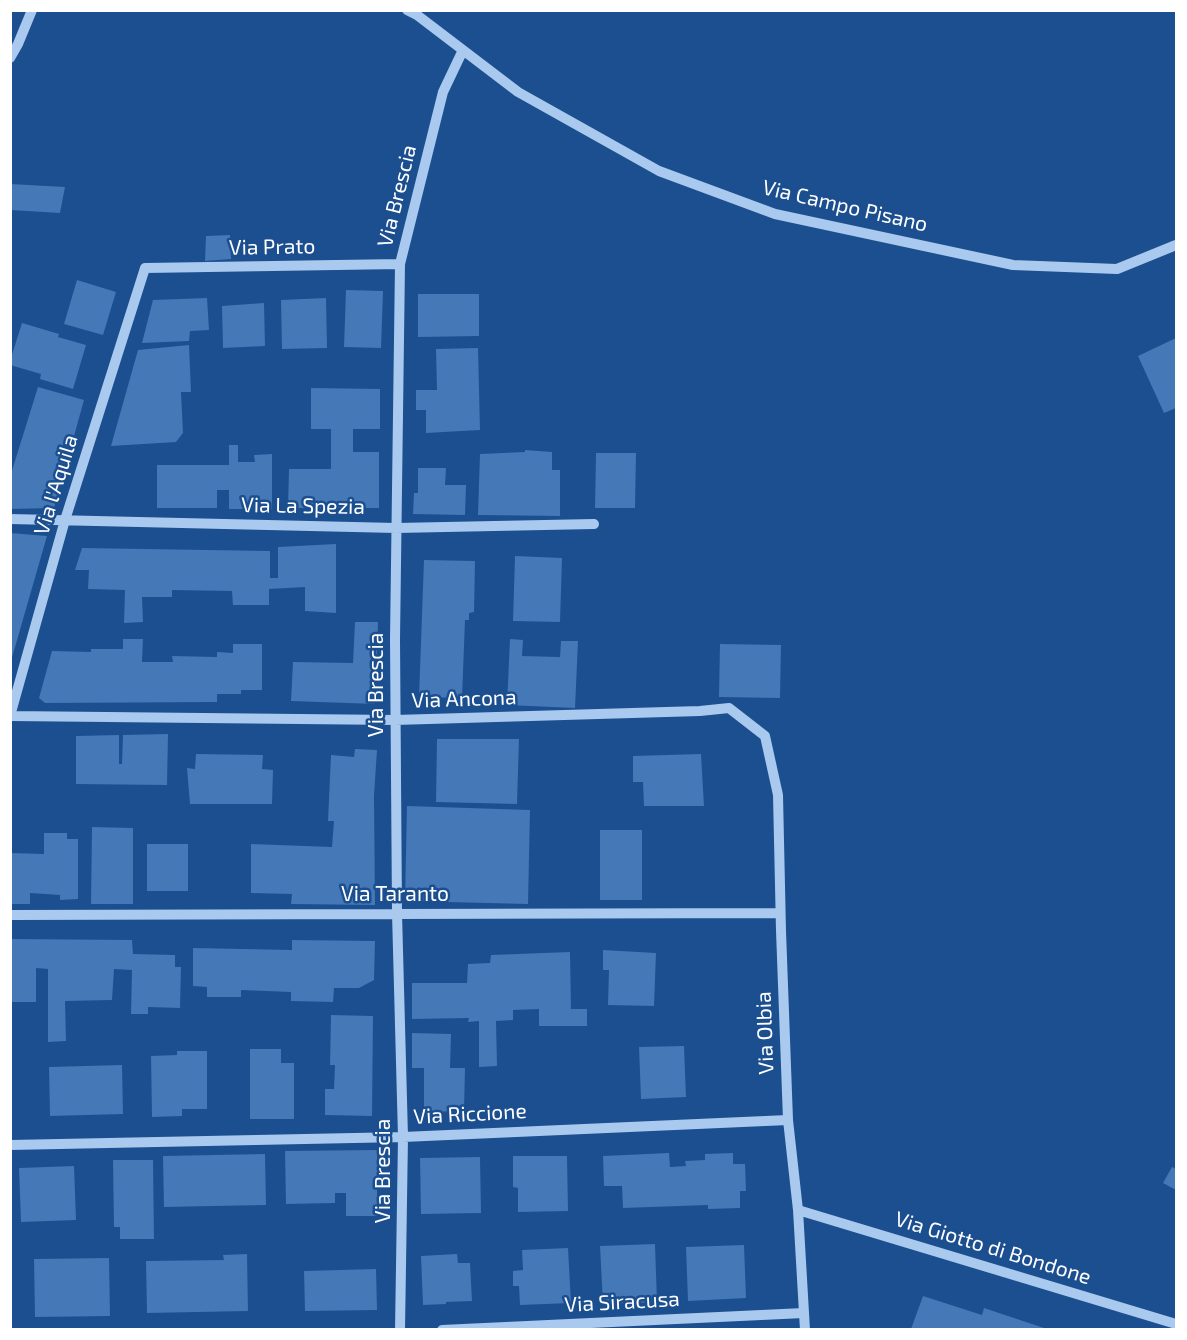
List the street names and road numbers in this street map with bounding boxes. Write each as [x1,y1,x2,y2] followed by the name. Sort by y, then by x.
[372,142,422,250] street label: Via Brescia
[760,175,930,237] street label: Via Campo Pisano
[229,234,315,260] street label: Via Prato
[29,432,83,538] street label: Via l'Aquila
[241,492,365,520] street label: Via La Spezia
[363,633,389,737] street label: Via Brescia
[411,685,517,713] street label: Via Ancona
[341,881,449,907] street label: Via Taranto
[751,991,779,1075] street label: Via Olbia
[413,1098,527,1130] street label: Via Riccione
[370,1119,396,1223] street label: Via Brescia
[892,1206,1094,1290] street label: Via Giotto di Bondone
[564,1286,680,1318] street label: Via Siracusa

